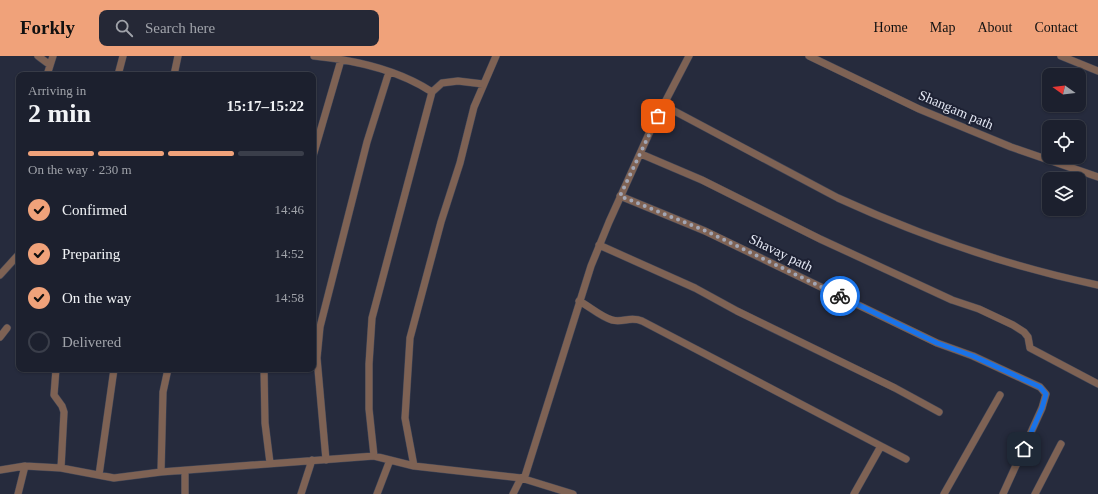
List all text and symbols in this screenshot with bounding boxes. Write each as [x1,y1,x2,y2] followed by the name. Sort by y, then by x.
[99,10,379,46] search box
[20,17,75,38] text: Forkly
[113,17,135,39] icon: search
[145,20,215,36] text: Search here
[874,20,908,35] text: Home
[930,20,955,35] text: Map
[977,20,1012,35] text: About
[1034,20,1078,35] text: Contact
[1042,68,1086,112] north arrow
[1042,68,1086,216] map controls
[28,83,86,98] text: Arriving in
[916,88,996,132] street label: Shangam path
[227,98,304,114] text: 15:17–15:22
[28,99,91,128] text: 2 min
[641,99,675,133] pin
[647,105,669,127] icon: bag
[1042,120,1086,164] button: locate
[28,162,132,177] text: On the way · 230 m
[1042,172,1086,216] button: layers
[28,199,50,221] icon: check
[62,202,127,218] text: Confirmed
[274,202,304,217] text: 14:46
[747,231,815,275] street label: Shavay path
[28,243,50,265] icon: check
[62,246,120,262] text: Preparing
[274,246,304,261] text: 14:52
[820,276,860,316] courier
[829,285,851,307] icon: bike
[28,287,50,309] icon: check
[62,290,131,306] text: On the way
[274,290,304,305] text: 14:58
[62,334,121,350] text: Delivered
[1007,432,1041,466] pin
[1013,438,1035,460] icon: home

